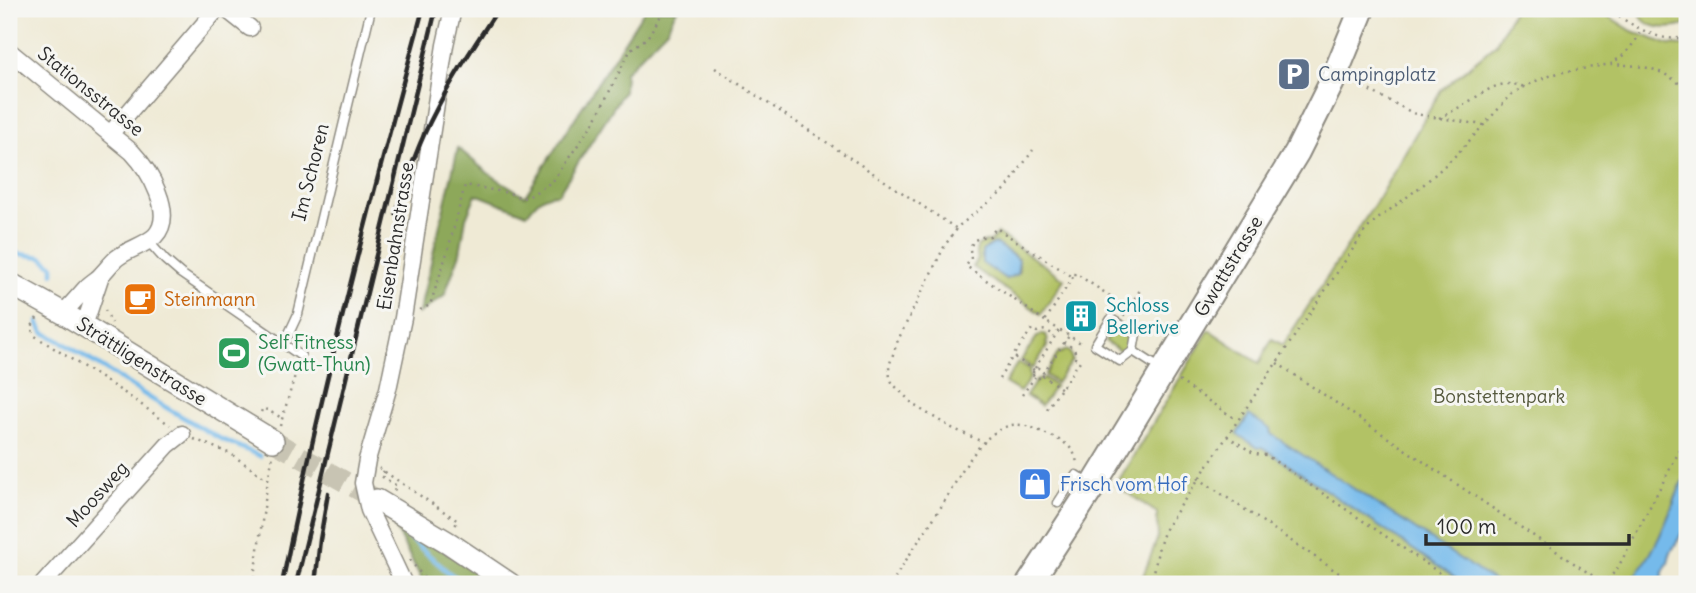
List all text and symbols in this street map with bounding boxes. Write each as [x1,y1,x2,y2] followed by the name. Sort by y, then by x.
[33,41,149,141] street label: Stationsstrasse
[1275,55,1313,93] parking icon: Campingplatz
[1318,62,1436,86] place label: Campingplatz
[286,121,334,223] street label: Im Schoren
[371,160,419,312] street label: Eisenbahnstrasse
[1189,211,1267,321] street label: Gwattstrasse
[121,280,159,318] cafe icon: Steinmann
[164,287,255,311] place label: Steinmann
[1106,293,1179,339] place label: Schloss Bellerive
[1062,297,1100,335] building icon: Schloss Bellerive
[72,311,212,411] street label: Strättligenstrasse
[258,330,371,376] place label: Self Fitness (Gwatt-Thun)
[215,334,253,372] sports icon: Self Fitness (Gwatt-Thun)
[1433,384,1565,408] park label: Bonstettenpark
[61,456,133,532] street label: Moosweg
[1016,465,1054,503] shop icon: Frisch vom Hof
[1060,472,1188,496] place label: Frisch vom Hof
[1426,502,1630,546] scale bar
[1437,513,1496,540] text: 100 m

